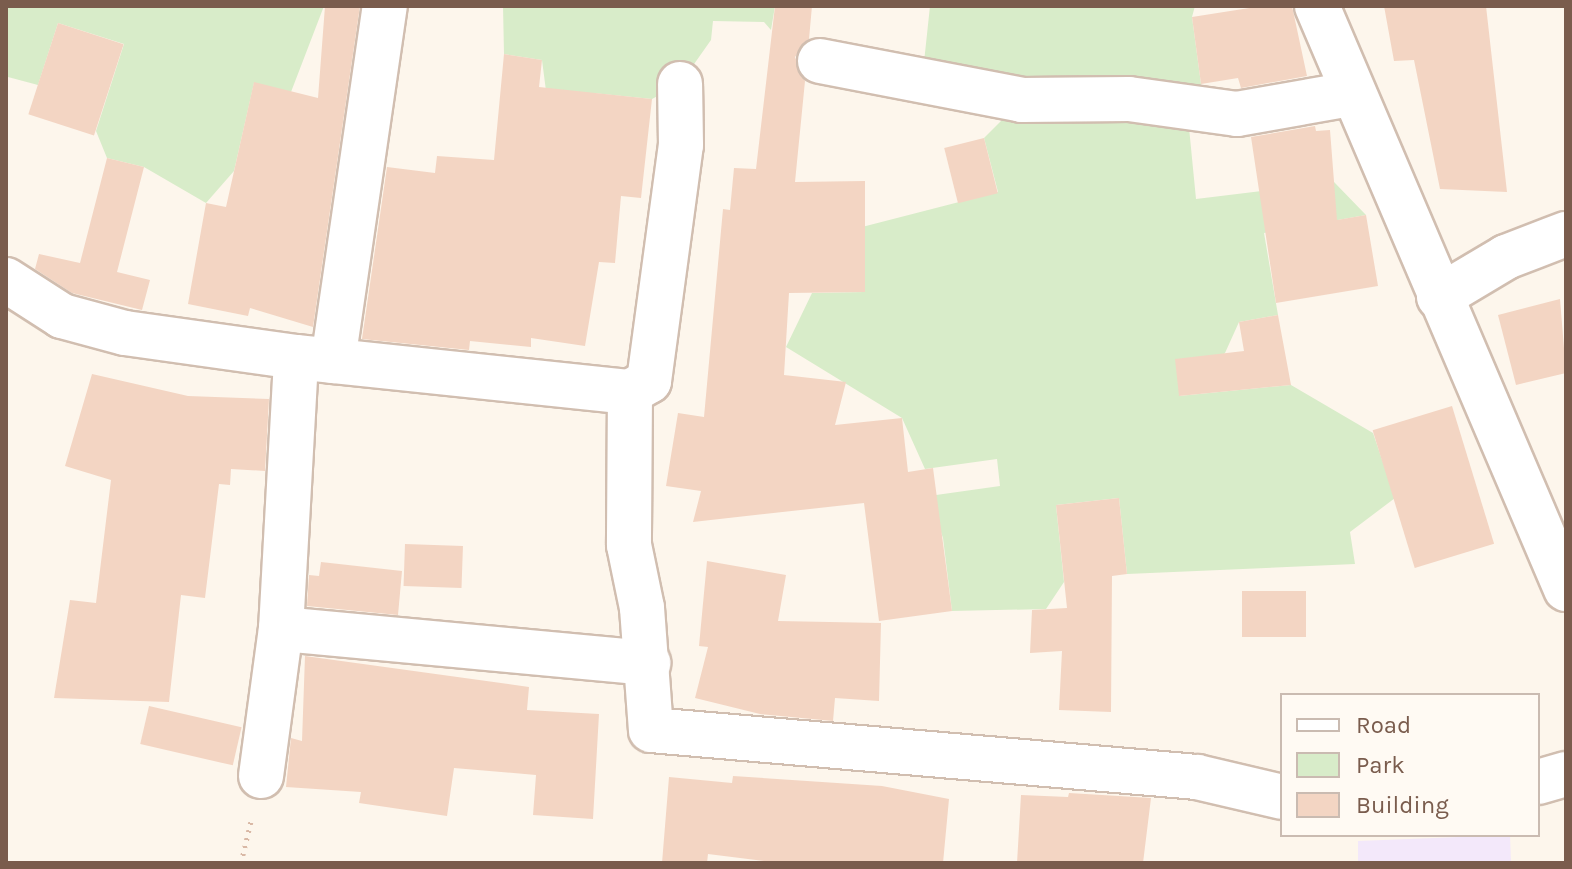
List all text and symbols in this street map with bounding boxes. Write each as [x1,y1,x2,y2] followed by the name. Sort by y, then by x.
[1280,693,1540,837] legend
[1356,711,1411,739] text: Road
[1356,751,1405,779] text: Park
[1356,791,1449,819] text: Building

